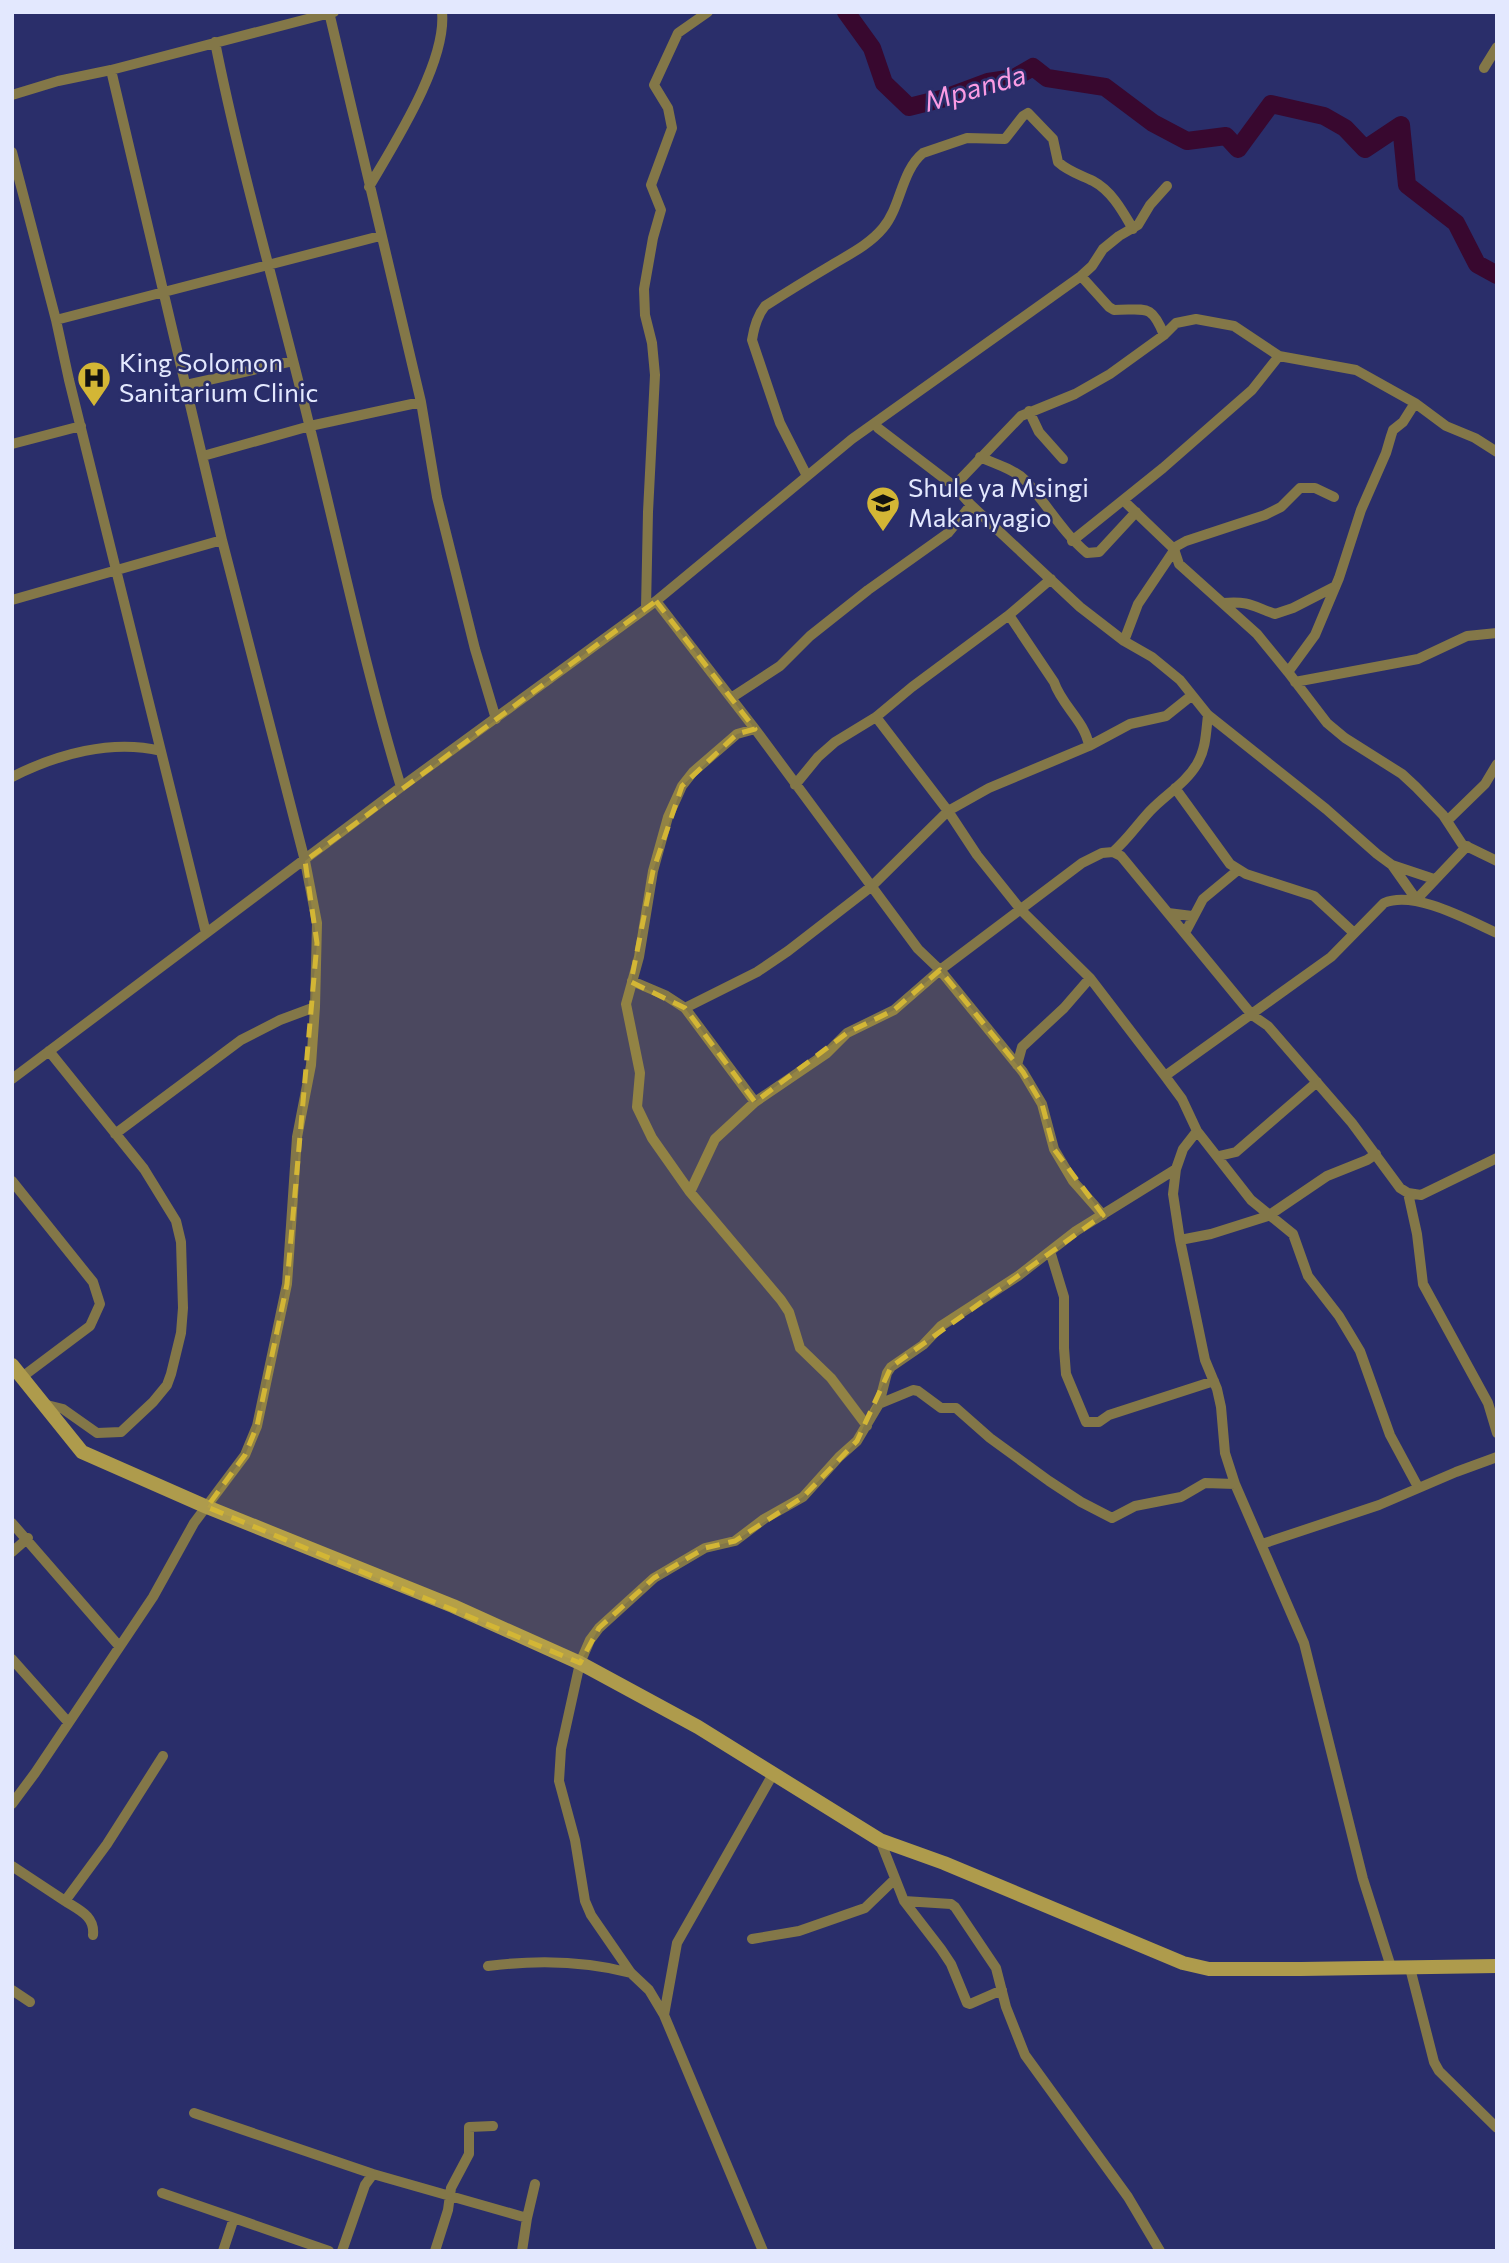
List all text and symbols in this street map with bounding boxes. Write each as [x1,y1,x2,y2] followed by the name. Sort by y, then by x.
[920,56,1030,118] water label: Mpanda
[119,346,318,407] place label: King Solomon Sanitarium Clinic
[75,359,113,408] hospital icon: King Solomon Sanitarium Clinic
[908,471,1089,532] place label: Shule ya Msingi Makanyagio
[864,484,902,533] school or university icon: Shule ya Msingi Makanyagio

